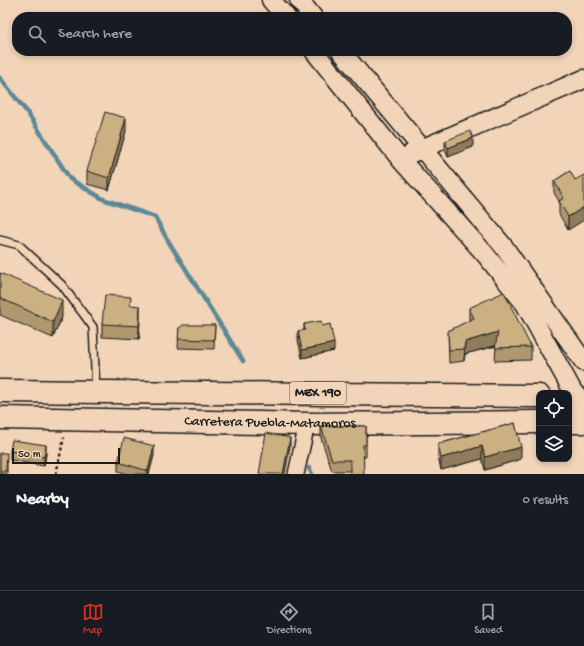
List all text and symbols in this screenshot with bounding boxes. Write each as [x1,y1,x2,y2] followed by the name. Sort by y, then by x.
[12,12,572,56] search box
[26,23,48,45] icon: search
[58,25,132,43] text: Search here
[290,382,346,404] road number: MEX 190
[536,390,572,462] map controls
[536,390,572,426] button: locate
[184,413,357,433] street label: Carretera Puebla-Matamoros
[536,426,572,462] button: layers
[12,446,120,465] scale bar
[18,449,40,461] text: 50 m
[16,490,69,510] text: Nearby
[522,493,568,508] text: 0 results
[82,601,104,637] tab: Map
[267,601,311,637] tab: Directions
[474,601,502,637] tab: Saved

